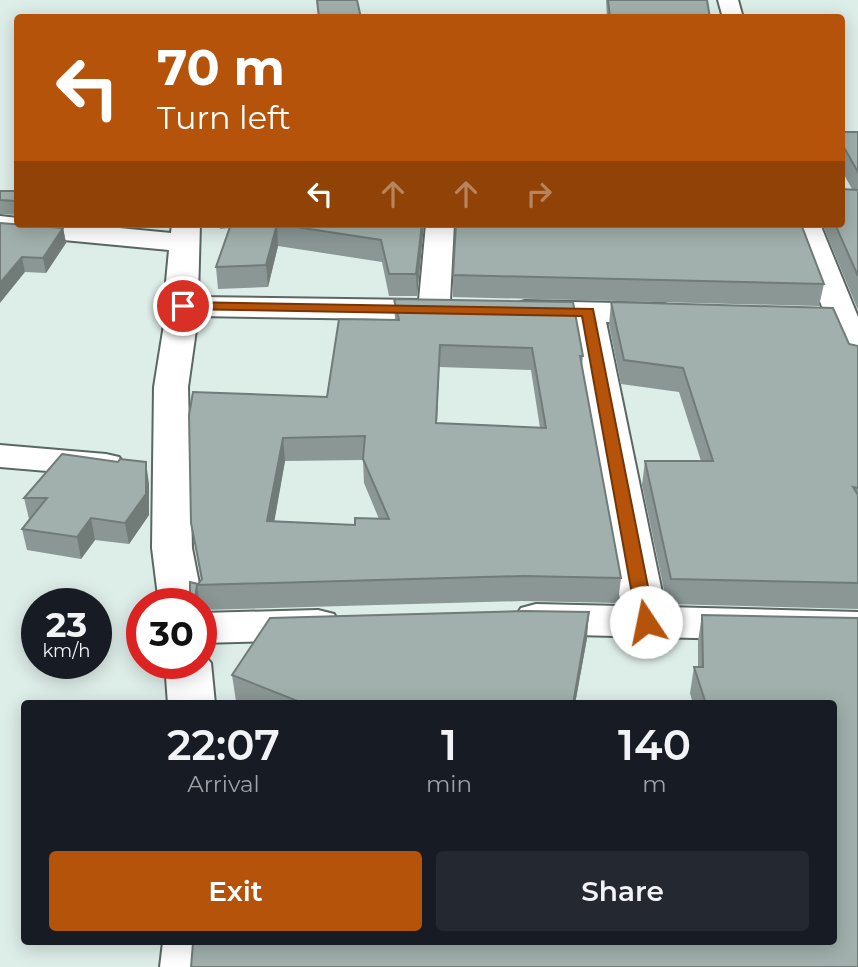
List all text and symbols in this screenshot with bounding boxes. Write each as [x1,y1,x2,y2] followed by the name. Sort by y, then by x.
[157,38,285,97] text: 70 m
[42,42,133,133] icon: left
[157,98,291,137] text: Turn left
[301,175,339,213] icon: left
[374,175,412,213] icon: ahead
[447,175,485,213] icon: ahead
[520,175,558,213] icon: right
[153,276,213,336] pin
[164,287,202,325] icon: arrive
[609,585,683,659] position arrow
[126,588,217,679] speed limit sign: 30
[46,603,87,646] text: 23
[42,640,91,662] text: km/h
[167,719,280,771] text: 22:07
[441,719,457,771] text: 1
[618,719,691,771] text: 140
[187,770,260,798] text: Arrival
[426,770,472,798] text: min
[642,770,667,798] text: m
[49,851,422,931] button: Exit
[436,851,809,931] button: Share

